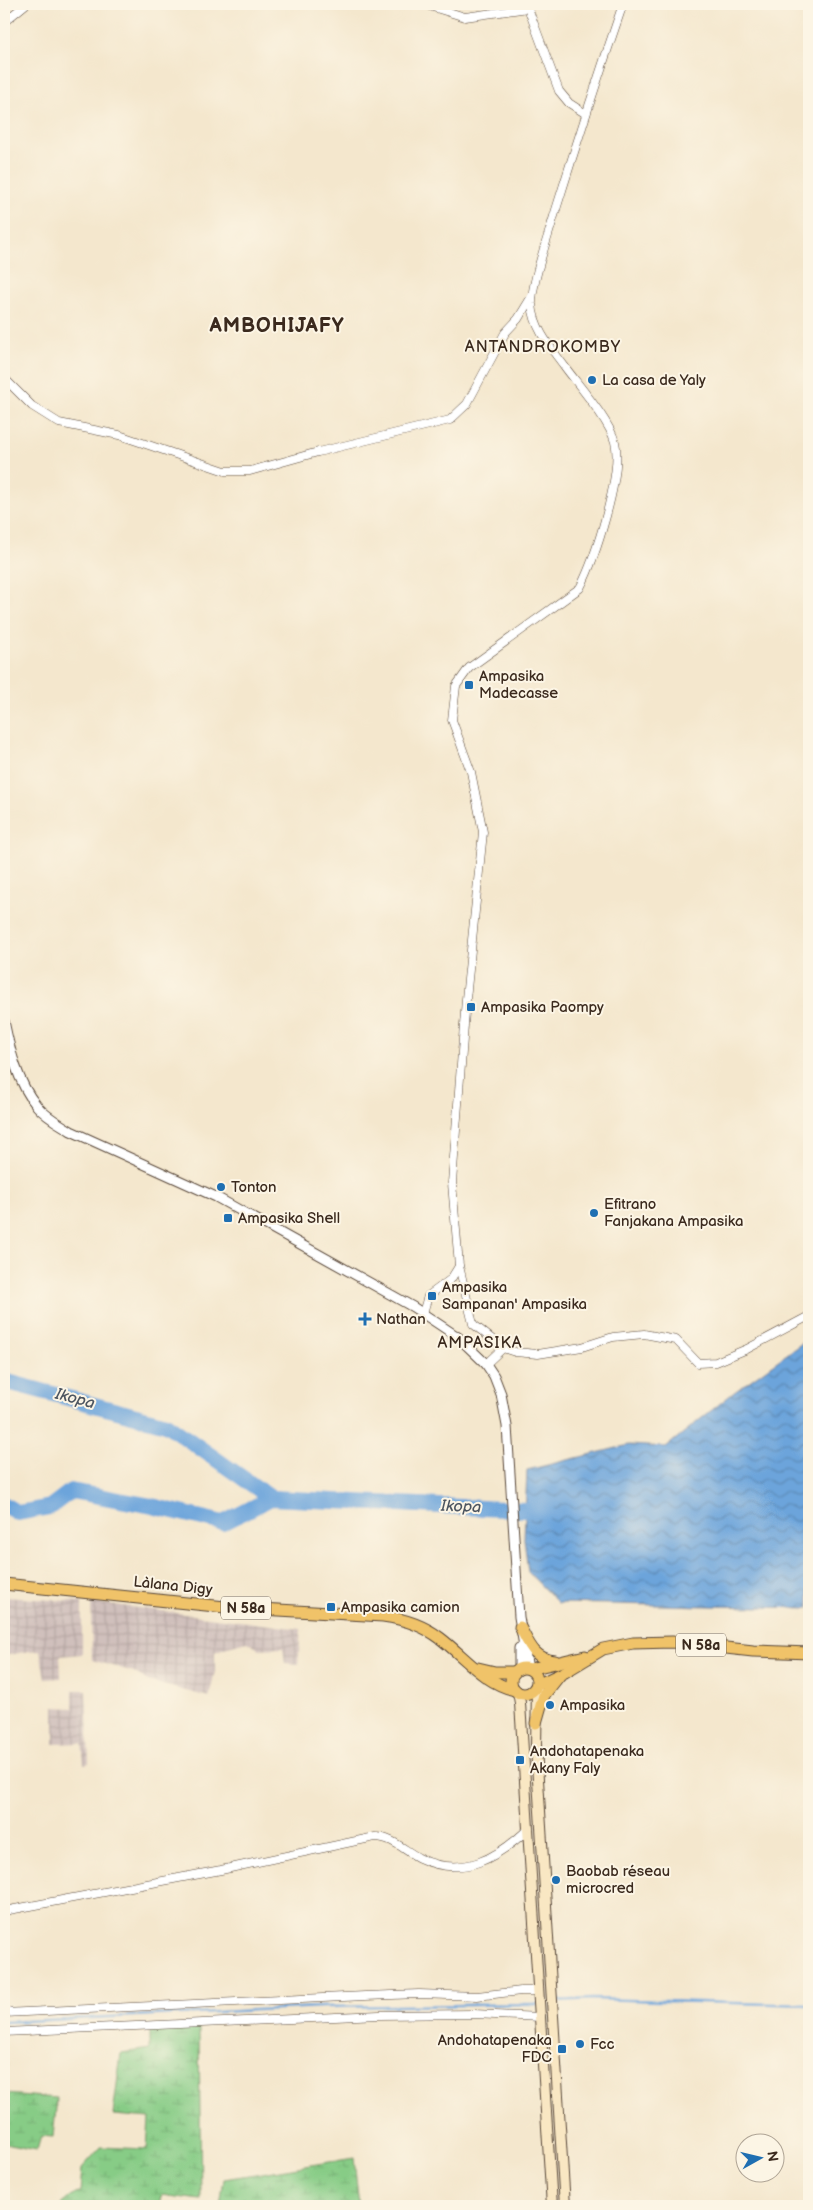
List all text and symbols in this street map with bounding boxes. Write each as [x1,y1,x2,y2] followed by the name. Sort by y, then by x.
[208,314,345,338] district label: AMBOHIJAFY
[465,338,621,357] district label: ANTANDROKOMBY
[602,371,706,390] place label: La casa de Yaly
[586,374,598,386] marker: La casa de Yaly
[479,667,558,703] place label: Ampasika Madecasse
[463,679,475,691] marker: Ampasika Madecasse
[481,998,604,1017] place label: Ampasika Paompy
[465,1001,477,1013] marker: Ampasika Paompy
[231,1178,277,1197] place label: Tonton
[215,1181,227,1193] marker: Tonton
[604,1195,743,1231] place label: Efitrano Fanjakana Ampasika
[588,1207,600,1219] marker: Efitrano Fanjakana Ampasika
[238,1209,340,1228] place label: Ampasika Shell
[222,1212,234,1224] marker: Ampasika Shell
[442,1278,587,1314] place label: Ampasika Sampanan' Ampasika
[426,1290,438,1302] marker: Ampasika Sampanan' Ampasika
[376,1310,426,1329] place label: Nathan
[358,1312,372,1326] marker: Nathan
[437,1334,523,1353] district label: AMPASIKA
[52,1384,97,1413] water label: Ikopa
[440,1497,481,1517] water label: Ikopa
[133,1572,214,1600] street label: Làlana Digy
[221,1596,271,1620] road number: N 58a
[341,1598,460,1617] place label: Ampasika camion
[325,1601,337,1613] marker: Ampasika camion
[676,1634,726,1656] road number: N 58a
[560,1696,625,1715] place label: Ampasika
[544,1699,556,1711] marker: Ampasika
[530,1742,644,1778] place label: Andohatapenaka Akany Faly
[514,1754,526,1766] marker: Andohatapenaka Akany Faly
[566,1862,670,1898] place label: Baobab réseau microcred
[550,1874,562,1886] marker: Baobab réseau microcred
[438,2031,552,2067] place label: Andohatapenaka FDC
[590,2035,614,2054] place label: Fcc
[574,2038,586,2050] marker: Fcc
[556,2043,568,2055] marker: Andohatapenaka FDC
[736,2132,786,2182] north arrow
[763,2150,782,2163] text: N

